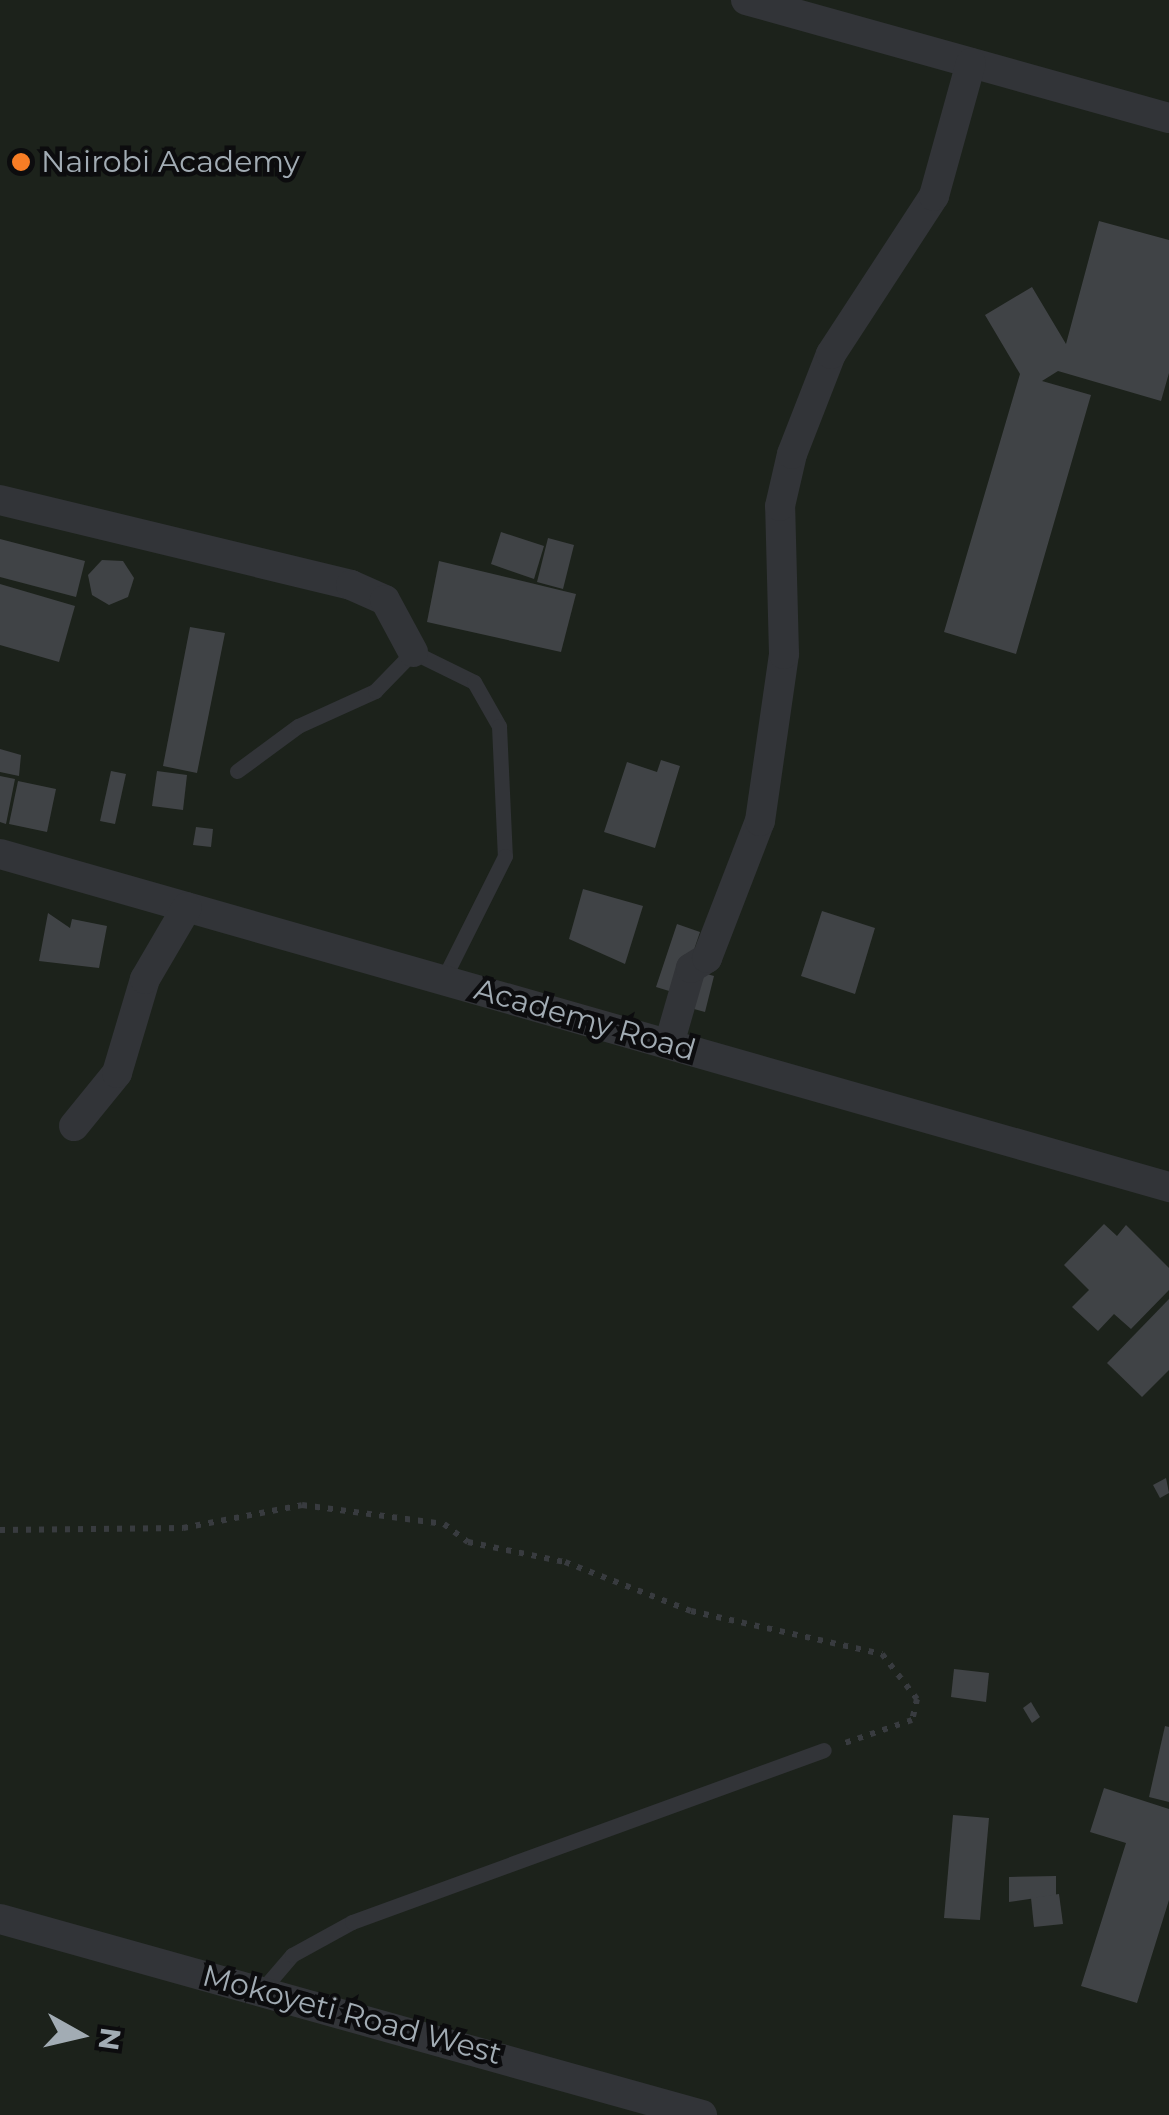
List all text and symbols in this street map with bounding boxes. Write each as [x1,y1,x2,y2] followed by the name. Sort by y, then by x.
[41,144,300,180] place label: Nairobi Academy
[10,151,32,173] marker: Nairobi Academy
[470,971,700,1069] street label: Academy Road
[199,1958,505,2072] street label: Mokoyeti Road West
[30,1985,130,2085] north arrow
[91,2026,128,2053] text: N

